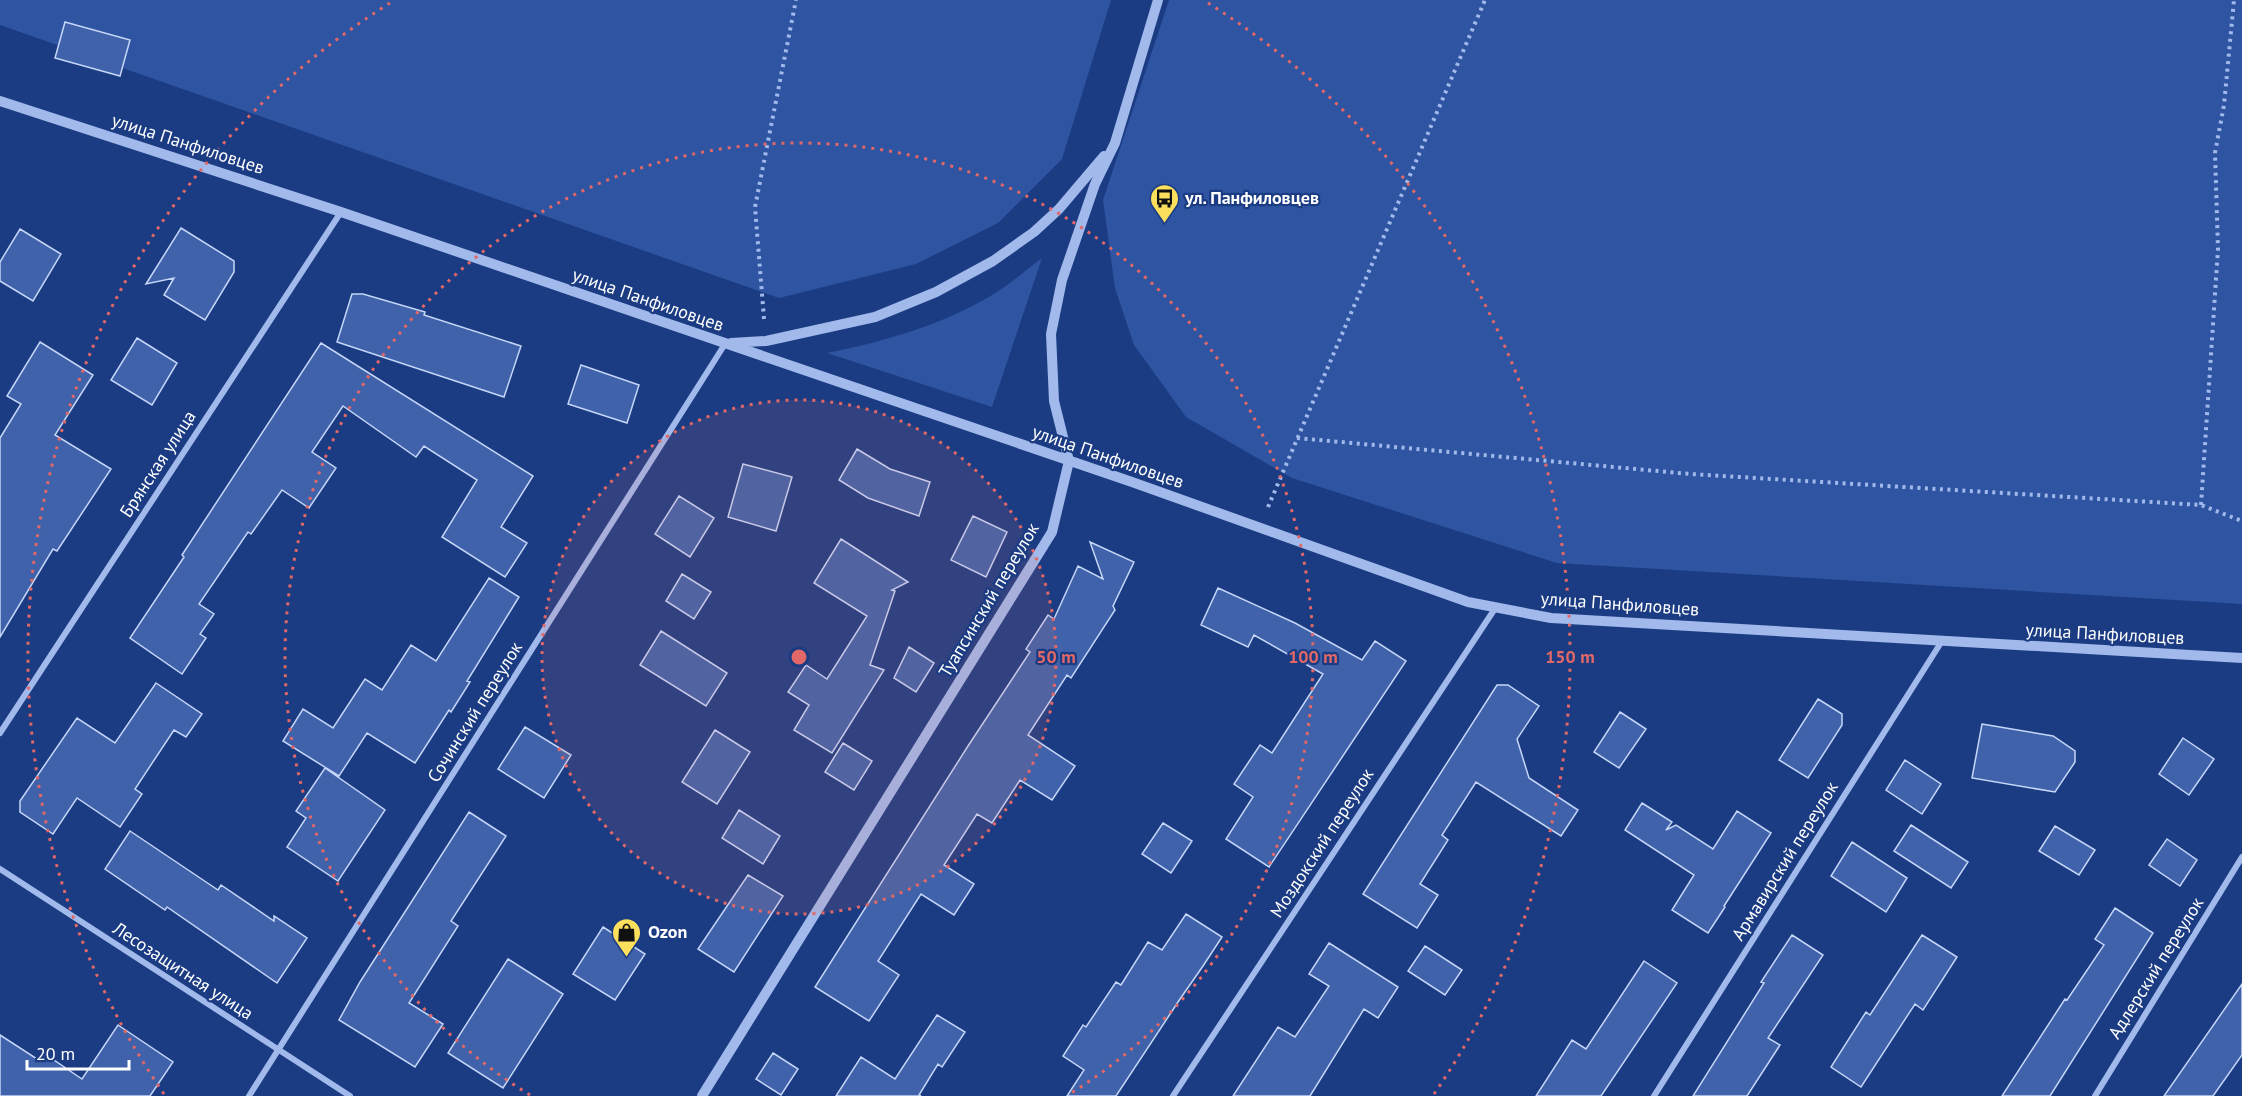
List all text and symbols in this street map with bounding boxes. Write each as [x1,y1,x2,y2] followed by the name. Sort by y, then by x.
[109,108,267,179] street label: улица Панфиловцев
[1148,182,1180,224] bus stop icon: ул. Панфиловцев
[1184,186,1319,209] place label: ул. Панфиловцев
[569,263,727,336] street label: улица Панфиловцев
[115,406,201,521] street label: Брянская улица
[1029,420,1187,493] street label: улица Панфиловцев
[933,518,1044,681] street label: Туапсинский переулок
[1540,586,1700,621] street label: улица Панфиловцев
[2025,618,2185,649] street label: улица Панфиловцев
[422,637,527,786] street label: Сочинский переулок
[1036,645,1076,668] text: 50 m
[1288,645,1338,668] text: 100 m
[1545,645,1595,668] text: 150 m
[789,647,809,667] centre of rings
[1265,763,1379,922] street label: Моздокский переулок
[1726,777,1843,945] street label: Армавирский переулок
[2103,892,2209,1043] street label: Адлерский переулок
[108,916,258,1025] street label: Лесозащитная улица
[611,916,643,958] shop icon: Ozon
[648,920,687,943] place label: Ozon
[27,1033,129,1071] scale bar
[36,1042,75,1065] text: 20 m

